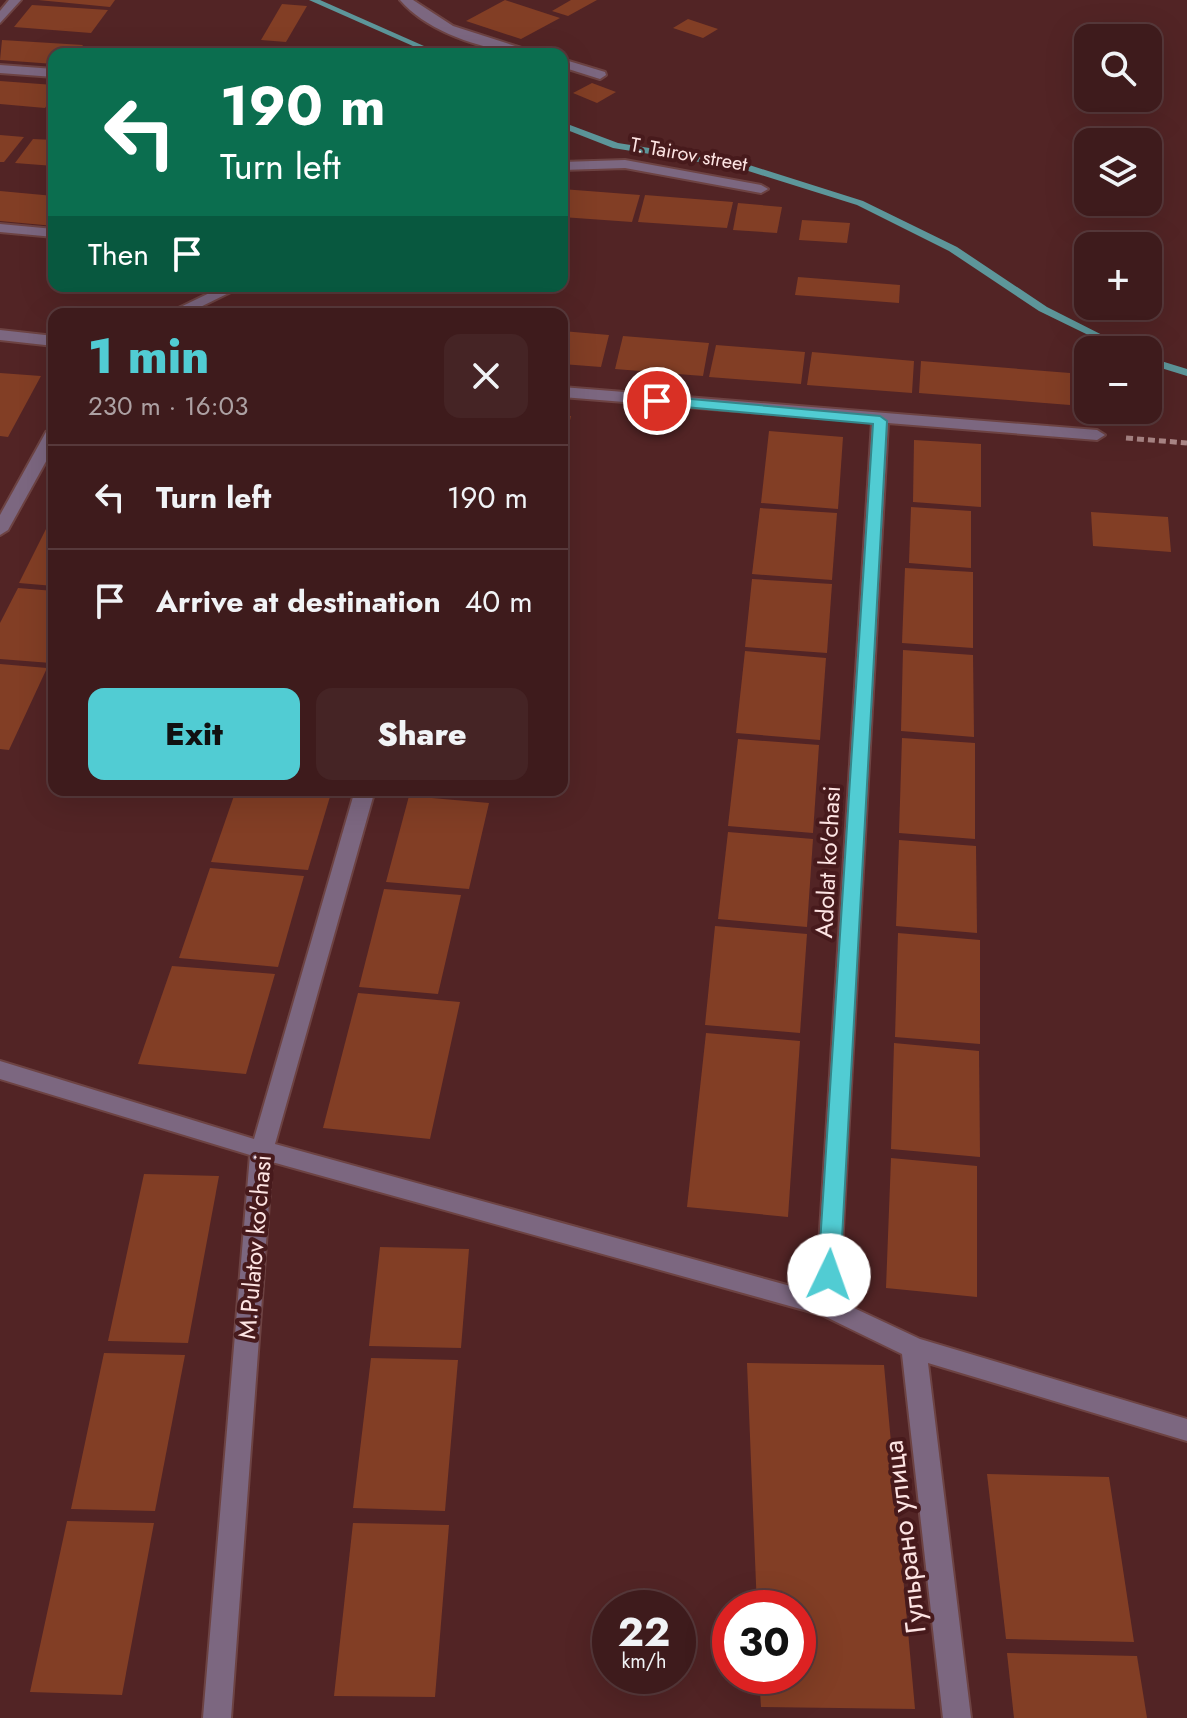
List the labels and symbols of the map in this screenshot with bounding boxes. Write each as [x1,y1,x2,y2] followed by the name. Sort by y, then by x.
[628,130,750,179] street label: T. Tairov street
[623,367,691,435] pin
[806,785,849,939] street label: Adolat ko'chasi
[229,1153,280,1341] street label: M.Pulatov ko'chasi
[787,1233,871,1317] position arrow
[872,1438,937,1636] street label: Гульрано улица
[712,1590,816,1694] speed limit sign: 30

